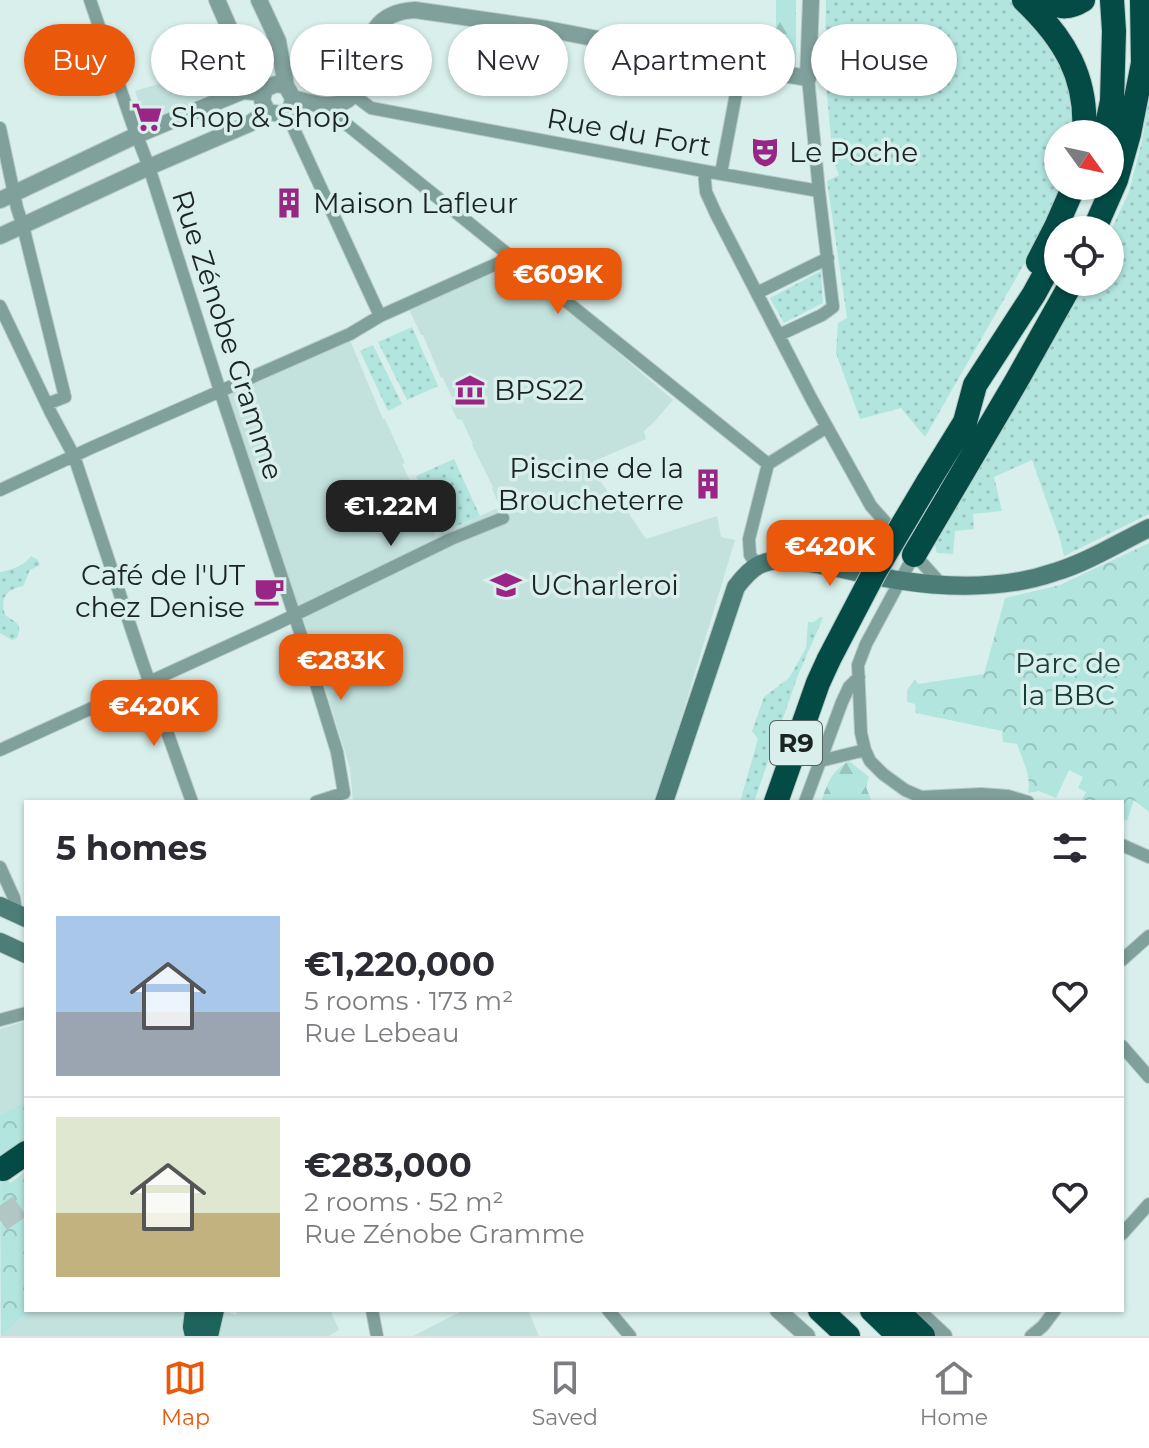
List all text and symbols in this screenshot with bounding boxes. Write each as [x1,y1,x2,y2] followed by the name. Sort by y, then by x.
[24,24,135,96] chip: Buy
[151,24,274,96] chip: Rent
[290,24,432,96] chip: Filters
[448,24,568,96] chip: New
[584,24,795,96] chip: Apartment
[811,24,957,96] chip: House
[130,100,164,134] supermarket icon: Shop & Shop
[171,100,350,134] place label: Shop & Shop
[544,101,714,163] street label: Rue du Fort
[1044,120,1124,200] north arrow
[1044,120,1124,296] map controls
[748,135,782,169] theatre icon: Le Poche
[789,135,918,169] place label: Le Poche
[165,186,291,484] street label: Rue Zénobe Gramme
[272,186,306,220] building icon: Maison Lafleur
[313,186,518,220] place label: Maison Lafleur
[1044,216,1124,296] button: locate
[502,248,614,316] pin: €609K
[513,258,603,290] text: €609K
[453,373,487,407] museum icon: BPS22
[494,373,584,407] place label: BPS22
[498,451,684,517] place label: Piscine de la Broucheterre
[691,467,725,501] building icon: Piscine de la Broucheterre
[326,480,456,548] pin: €1.22M
[344,490,438,522] text: €1.22M
[774,520,886,588] pin: €420K
[785,530,875,562] text: €420K
[75,558,245,624] place label: Café de l'UT chez Denise
[489,568,523,602] school or university icon: UCharleroi
[530,568,679,602] place label: UCharleroi
[252,574,286,608] cafe icon: Café de l'UT chez Denise
[285,634,397,702] pin: €283K
[297,644,385,676] text: €283K
[1015,646,1121,712] park label: Parc de la BBC
[98,680,210,748] pin: €420K
[109,690,199,722] text: €420K
[770,721,822,765] road number: R9
[1048,826,1092,870] icon: filters
[56,827,207,869] text: 5 homes
[304,943,495,985] text: €1,220,000
[120,948,216,1044] icon: home
[1048,974,1092,1018] icon: heart
[304,985,513,1017] text: 5 rooms · 173 m²
[304,1017,459,1049] text: Rue Lebeau
[304,1144,472,1186] text: €283,000
[120,1149,216,1245] icon: home
[1048,1175,1092,1219] icon: heart
[304,1186,504,1218] text: 2 rooms · 52 m²
[304,1218,585,1250] text: Rue Zénobe Gramme
[161,1356,210,1431] tab: Map
[532,1356,598,1431] tab: Saved
[920,1356,988,1431] tab: Home

